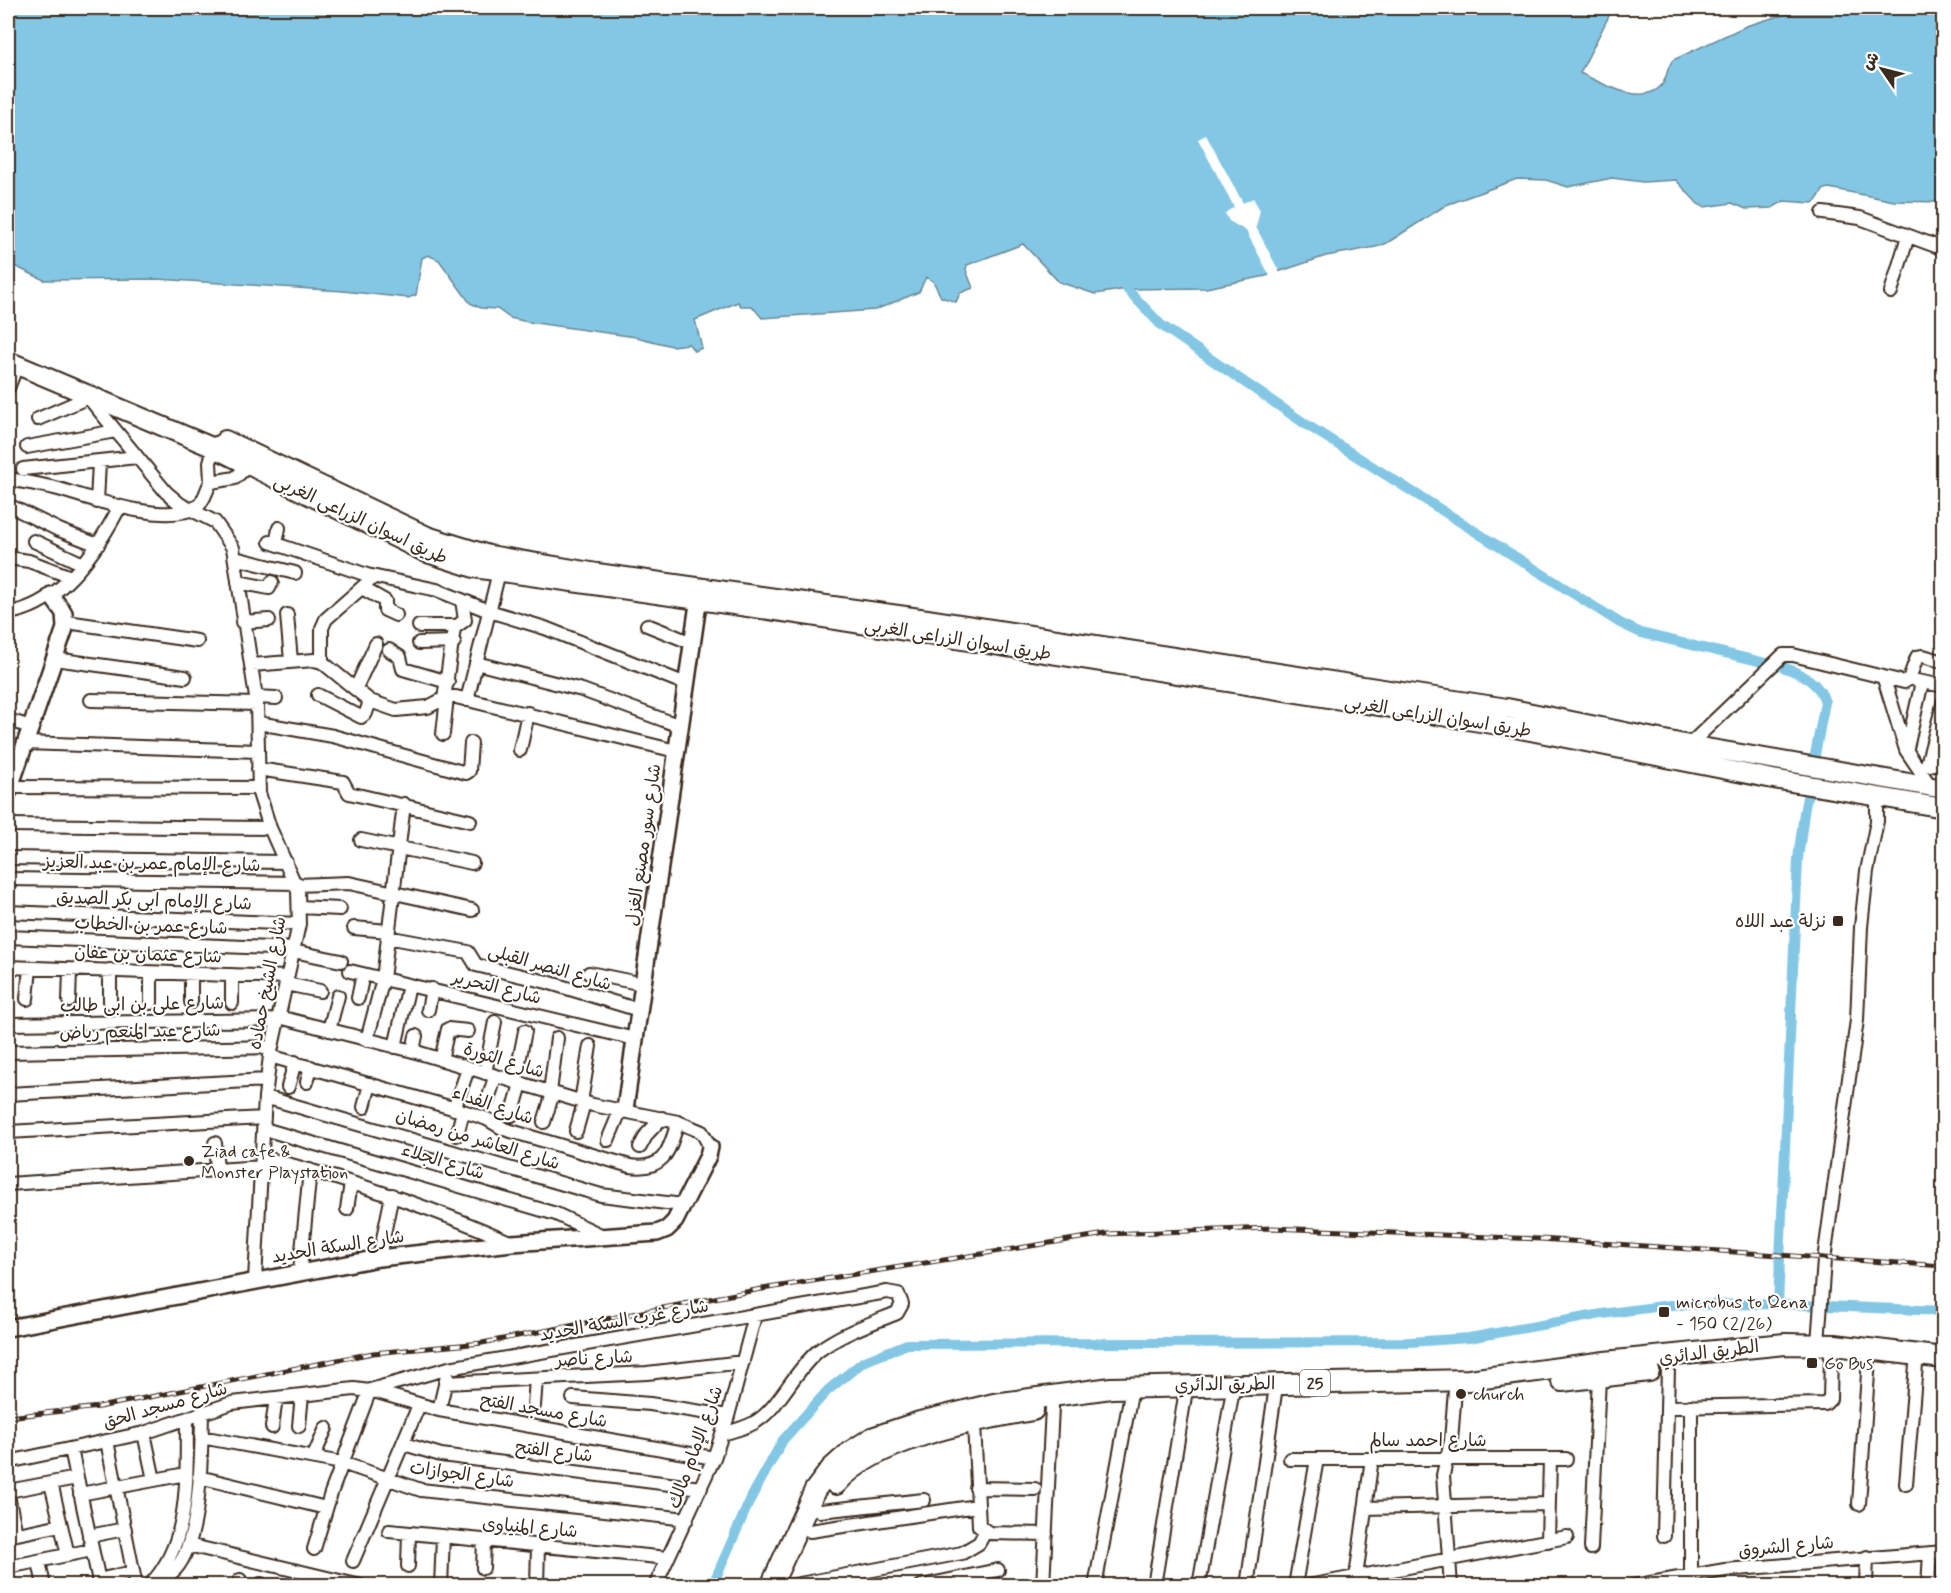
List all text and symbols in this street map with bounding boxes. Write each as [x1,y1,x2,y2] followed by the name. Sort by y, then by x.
[1852,39,1912,99] north arrow
[1857,48,1885,74] text: ش
[270,469,451,571] street label: طريق اسوان الزراعى الغربى
[863,613,1053,667] street label: طريق اسوان الزراعى الغربى
[1343,690,1533,744] street label: طريق اسوان الزراعى الغربى
[621,762,667,928] street label: شارع سور مصنع الغزل
[41,850,261,879] street label: شارع الإمام عمر بن عبد العزيز
[56,886,252,917] street label: شارع الإمام ابى بكر الصديق
[1735,910,1826,934] place label: نزلة عبد اللاه
[74,911,228,941] street label: شارع عمر بن الخطاب
[1831,914,1845,928] marker: نزلة عبد اللاه
[243,915,293,1052] street label: شارع الشيخ حماده
[485,939,614,997] street label: شارع النصر القبلى
[74,940,222,970] street label: شارع عثمان بن عفان
[448,965,544,1011] street label: شارع التحرير
[60,992,224,1018] street label: شارع على بن ابى طالب
[59,1019,221,1046] street label: شارع عبد المنعم رياض
[460,1037,547,1085] street label: شارع الثورة
[449,1081,536,1131] street label: شارع الفداء
[393,1104,563,1176] street label: شارع العاشر من رمضان
[398,1138,487,1186] street label: شارع الجلاء
[201,1140,348,1185] place label: Ziad cafe & Monster Playstation
[182,1154,196,1168] marker: Ziad cafe & Monster Playstation
[270,1225,406,1269] street label: شارع السكة الحديد
[1676,1291,1808,1336] place label: microbus to Qena - 150 (2/26)
[538,1294,711,1348] street label: شارع غرب السكة الحديد
[1657,1305,1671,1319] marker: microbus to Qena - 150 (2/26)
[1658,1335,1760,1371] street label: الطريق الدائري
[553,1345,634,1373] street label: شارع ناصر
[1824,1352,1873,1376] place label: Go Bus
[1805,1356,1819,1370] marker: Go Bus
[1300,1370,1330,1396] road number: 25
[1175,1372,1276,1398] street label: الطريق الدائري
[100,1377,230,1435] street label: شارع مسجد الحق
[663,1383,730,1512] street label: شارع الإمام مالك
[1473,1383,1524,1407] place label: church
[1454,1387,1468,1401] marker: church
[478,1388,609,1434] street label: شارع مسجد الفتح
[1369,1429,1487,1454] street label: شارع احمد سالم
[514,1435,594,1469] street label: شارع الفتح
[408,1456,516,1494] street label: شارع الجوازات
[481,1512,579,1544] street label: شارع المنياوى
[1737,1531,1835,1563] street label: شارع الشروق

